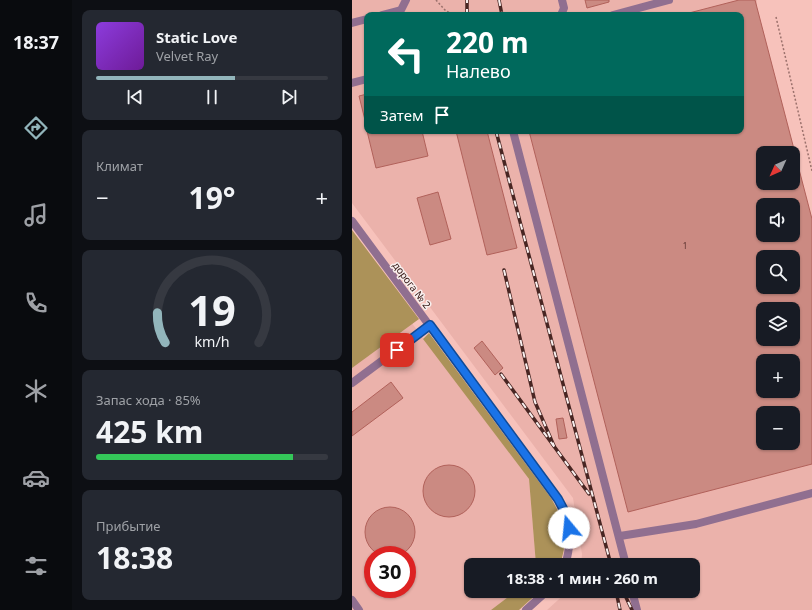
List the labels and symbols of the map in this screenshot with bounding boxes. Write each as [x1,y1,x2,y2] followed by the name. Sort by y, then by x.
[756,146,800,190] north arrow
[683,240,687,251] house number: 1
[390,259,434,311] street label: дорога № 2
[380,333,414,367] pin
[548,507,590,549] position arrow
[364,546,416,598] speed limit sign: 30

